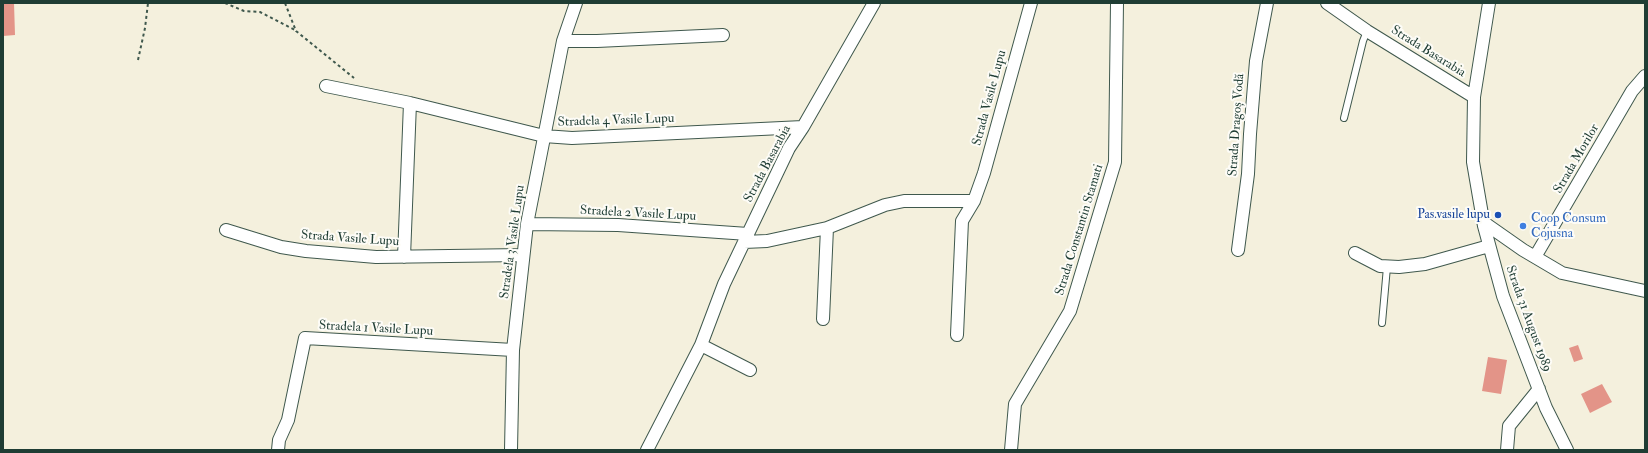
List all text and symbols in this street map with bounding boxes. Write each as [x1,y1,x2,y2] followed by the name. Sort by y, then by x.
[1388,23,1468,81] street label: Strada Basarabia
[970,48,1010,148] street label: Strada Vasile Lupu
[1226,73,1248,177] street label: Strada Dragoș Vodă
[557,111,675,131] street label: Stradela 4 Vasile Lupu
[1551,122,1603,196] street label: Strada Morilor
[741,123,795,205] street label: Strada Basarabia
[1053,163,1107,297] street label: Strada Constantin Stamati
[497,184,529,300] street label: Stradela 3 Vasile Lupu
[579,203,697,225] street label: Stradela 2 Vasile Lupu
[1417,207,1490,223] place label: Pas.vasile lupu
[1493,210,1503,220] marker: Pas.vasile lupu
[1531,211,1606,242] place label: Coop Consum Cojusna
[1518,221,1528,231] marker: Coop Consum Cojusna
[300,228,400,250] street label: Strada Vasile Lupu
[1502,264,1554,374] street label: Strada 31 August 1989
[318,318,434,340] street label: Stradela 1 Vasile Lupu

